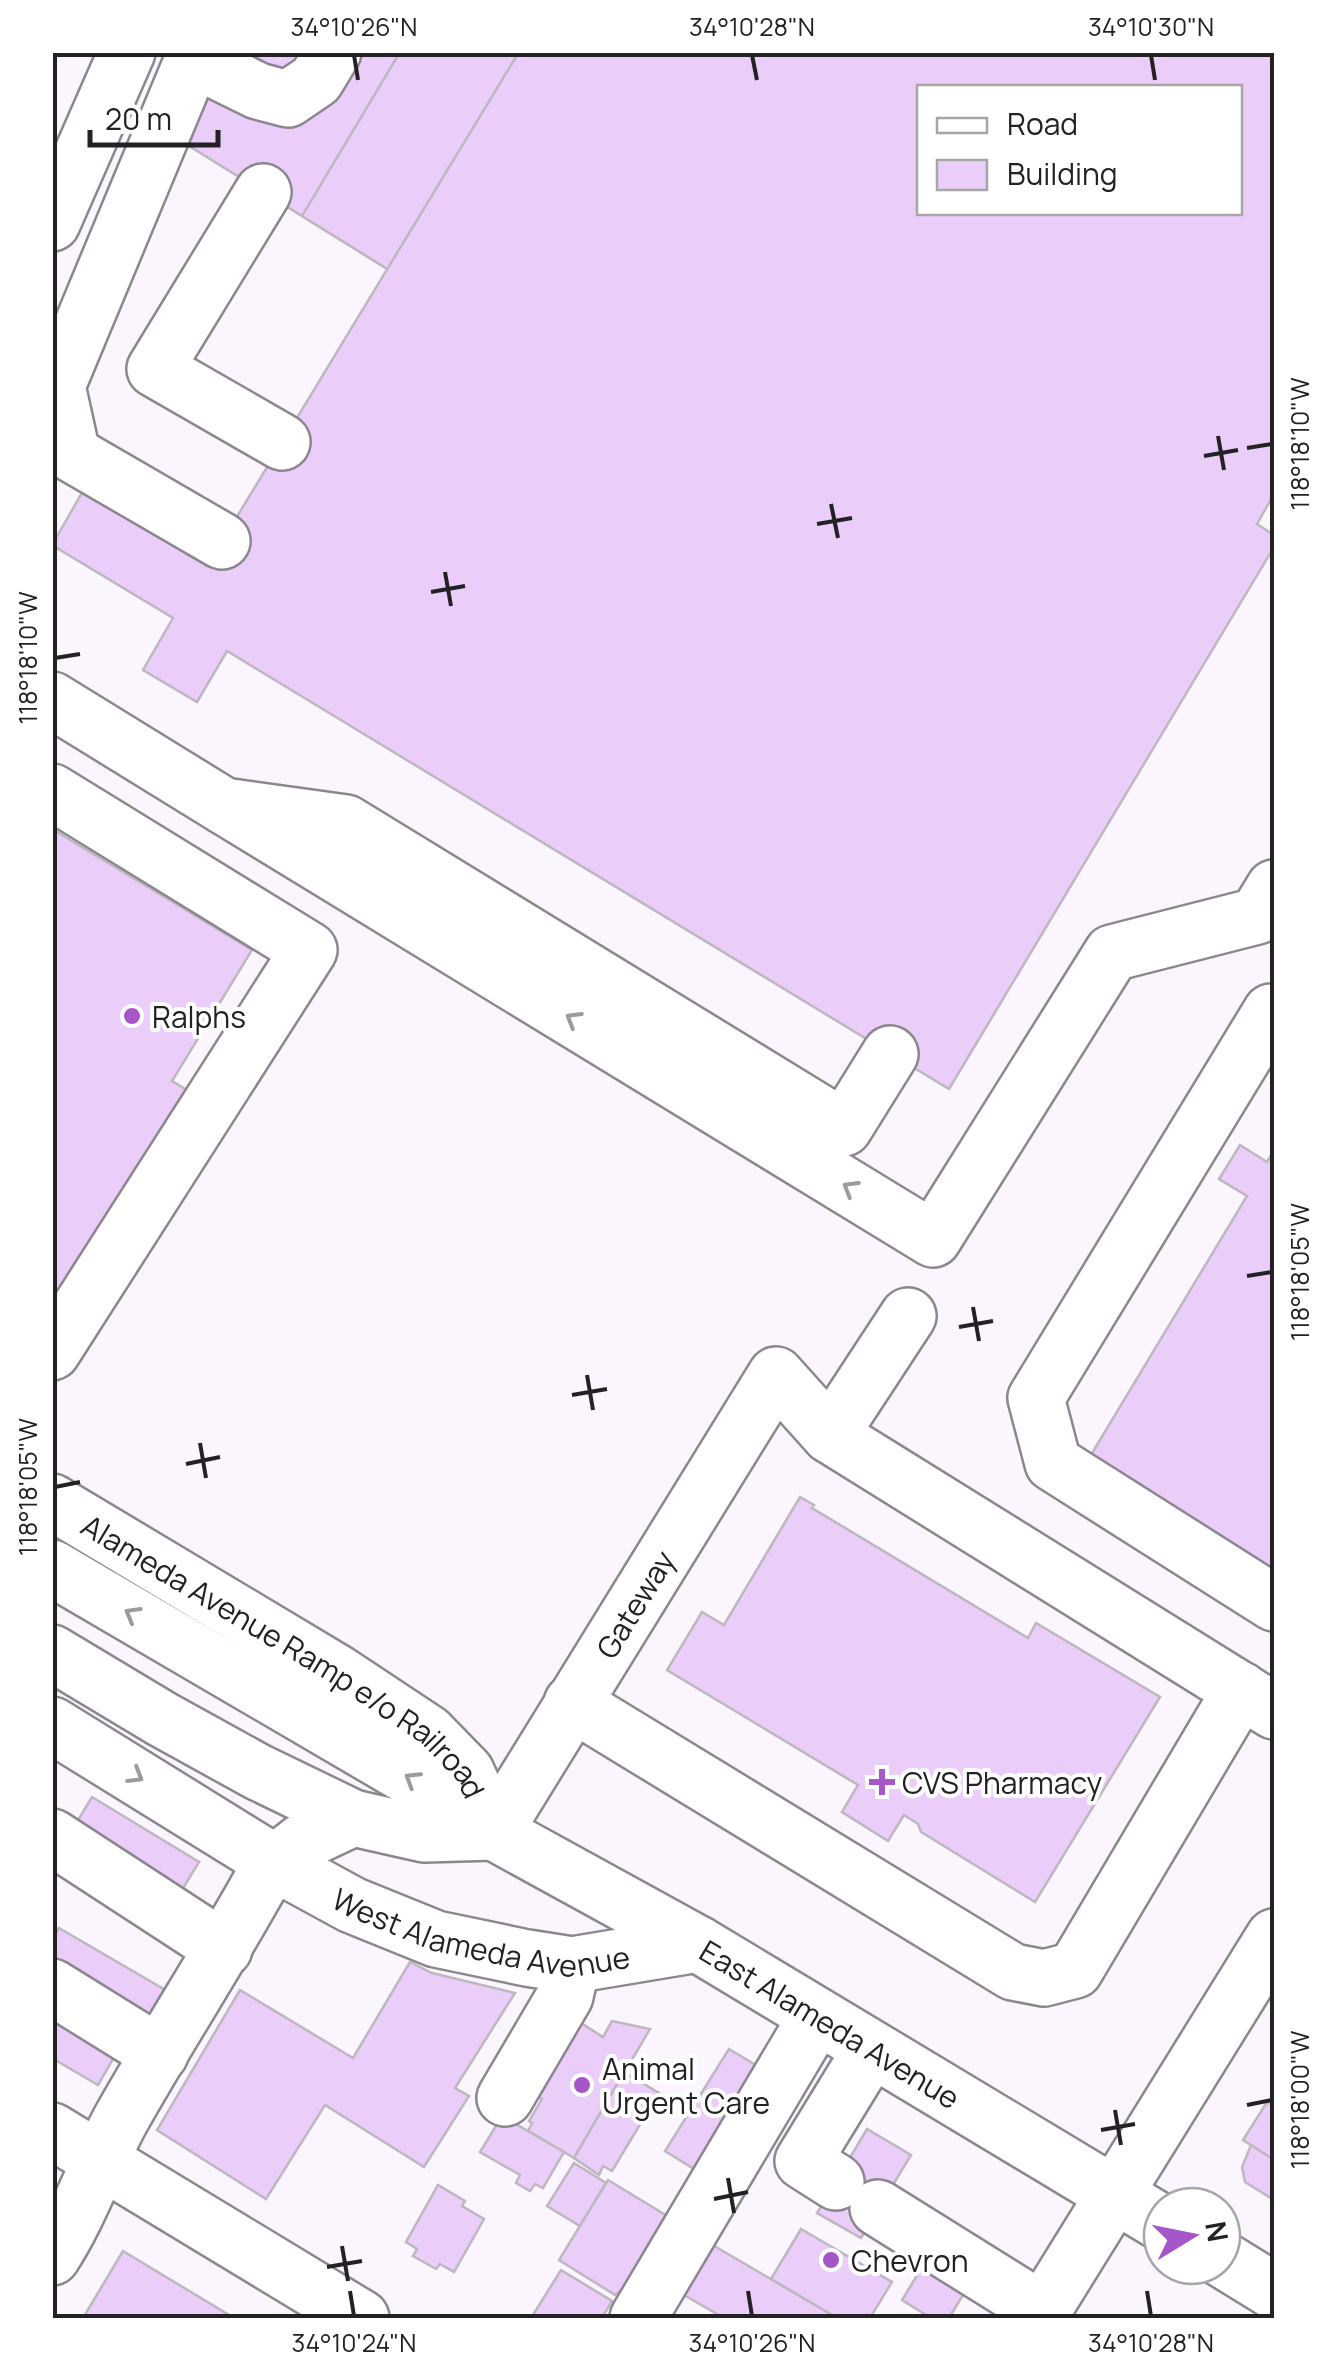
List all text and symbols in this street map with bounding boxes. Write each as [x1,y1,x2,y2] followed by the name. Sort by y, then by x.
[291,9,417,44] text: 34°10'26"N
[689,9,815,44] text: 34°10'28"N
[1088,9,1214,44] text: 34°10'30"N
[90,85,218,147] scale bar
[917,85,1242,215] legend
[105,98,172,139] text: 20 m
[1007,103,1078,144] text: Road
[1007,153,1118,194] text: Building
[1282,377,1317,511] text: 118°18'10"W
[10,591,45,725] text: 118°18'10"W
[152,996,246,1037] place label: Ralphs
[121,1005,143,1027] marker: Ralphs
[566,1012,584,1031] one-way arrow
[843,1181,861,1200] one-way arrow
[1282,1203,1317,1341] text: 118°18'05"W
[10,1418,45,1556] text: 118°18'05"W
[74,1504,496,1804] street label: Alameda Avenue Ramp e/o Railroad
[586,1542,684,1666] street label: Gateway
[124,1607,142,1627] one-way arrow
[902,1762,1102,1803] place label: CVS Pharmacy
[125,1764,143,1783] one-way arrow
[871,1771,893,1793] marker: CVS Pharmacy
[405,1772,423,1791] one-way arrow
[325,1878,633,1986] street label: West Alameda Avenue
[693,1930,968,2117] street label: East Alameda Avenue
[1282,2031,1317,2169] text: 118°18'00"W
[602,2048,770,2123] place label: Animal Urgent Care
[571,2074,593,2096] marker: Animal Urgent Care
[1142,2186,1242,2286] north arrow
[1197,2218,1238,2245] text: N
[851,2240,969,2281] place label: Chevron
[820,2249,842,2271] marker: Chevron
[292,2325,416,2360] text: 34°10'24"N
[689,2325,815,2360] text: 34°10'26"N
[1088,2325,1214,2360] text: 34°10'28"N

